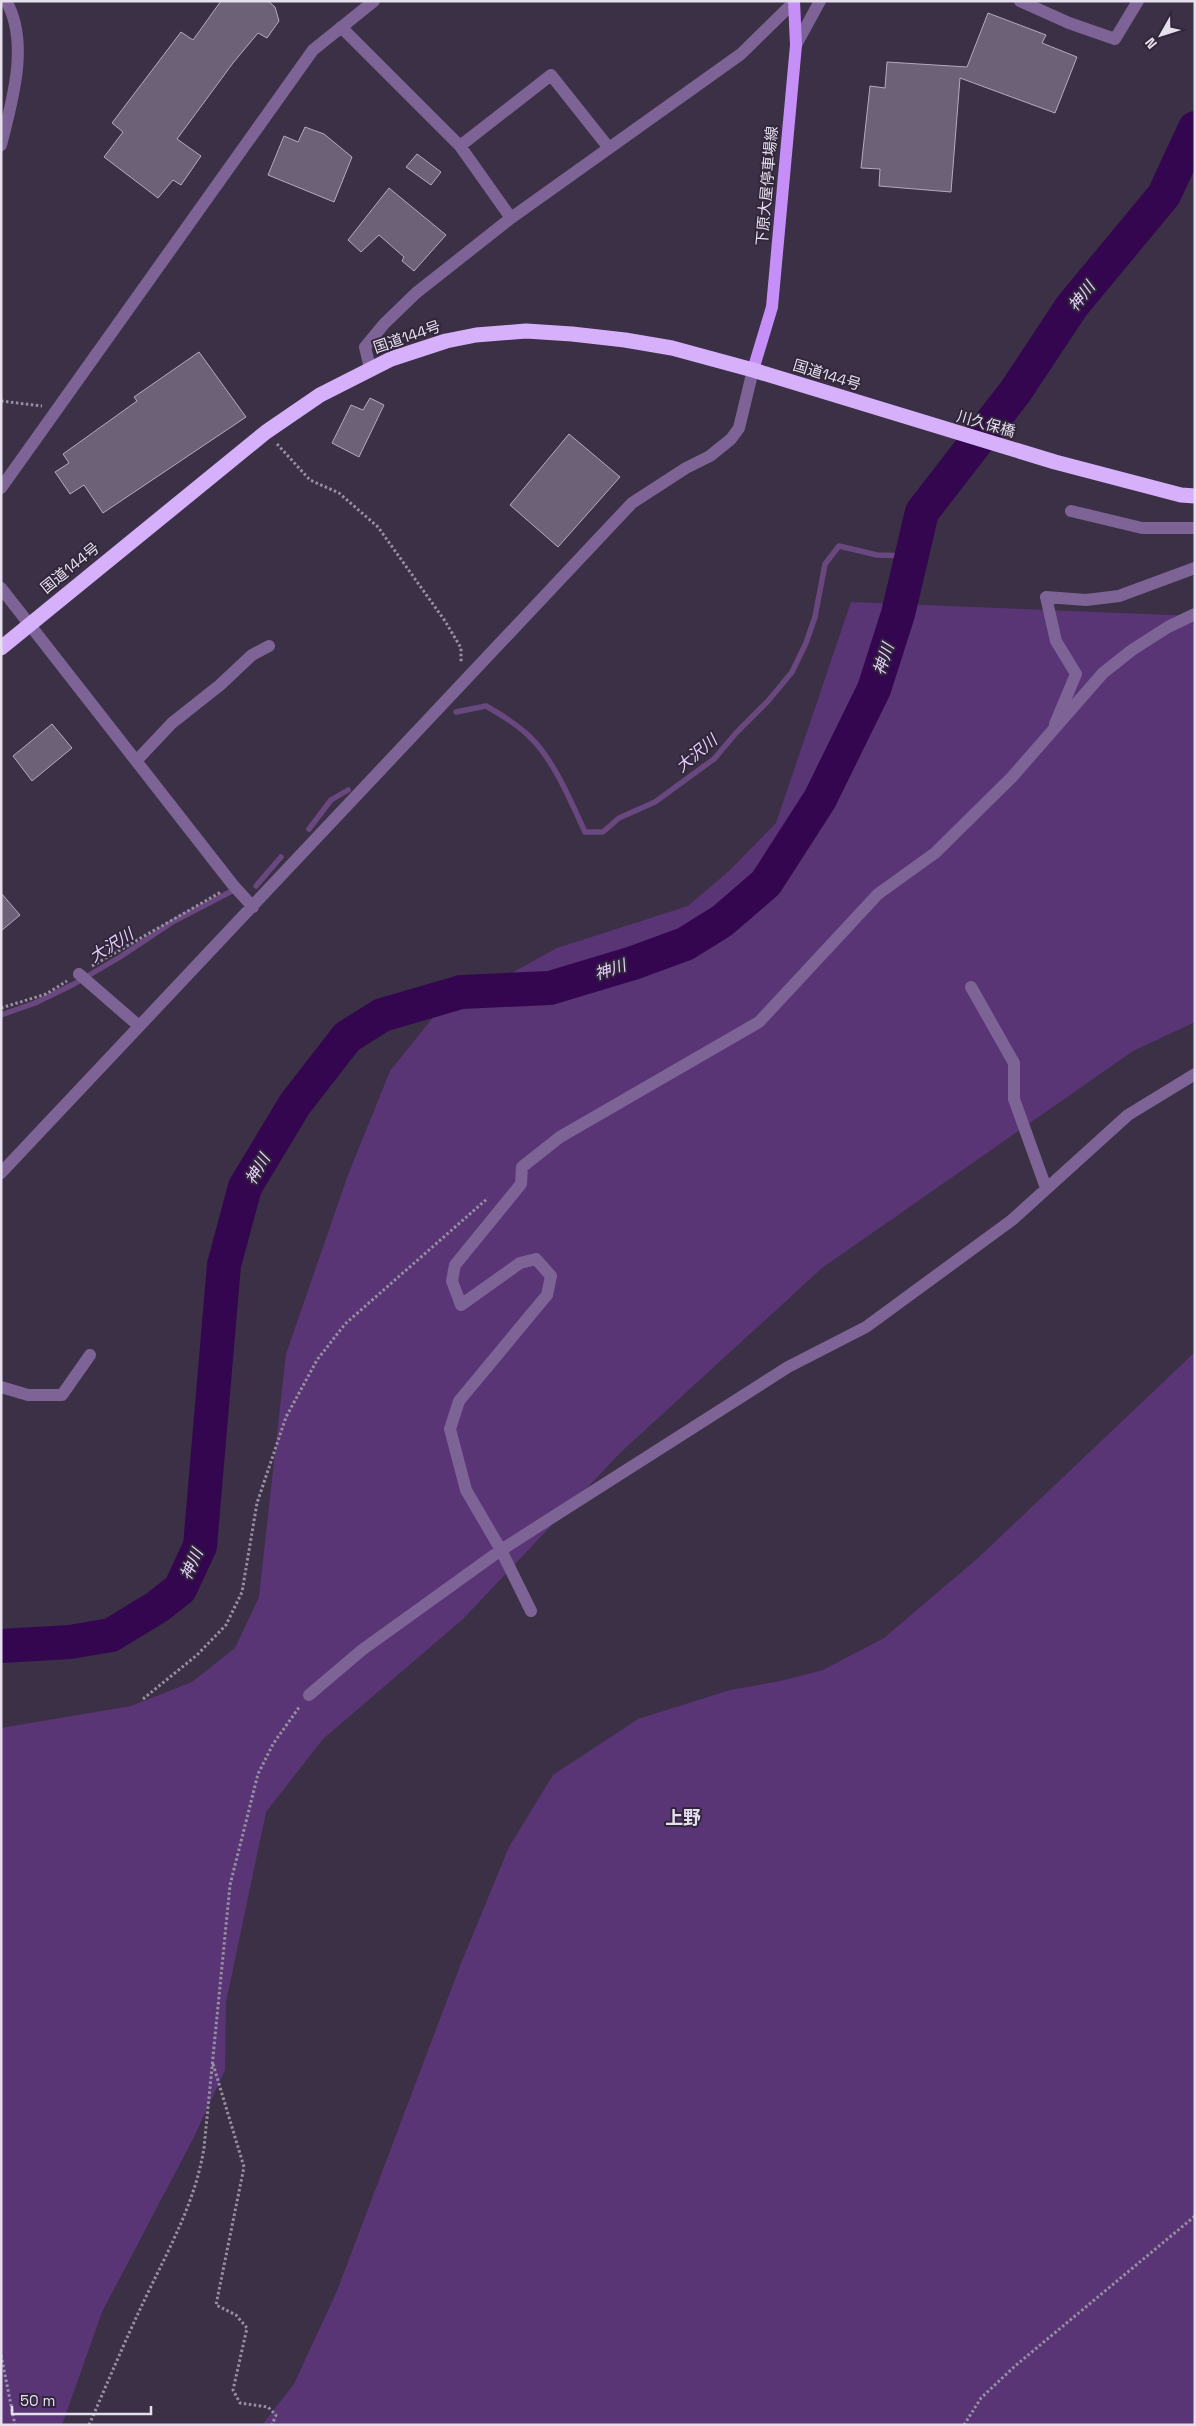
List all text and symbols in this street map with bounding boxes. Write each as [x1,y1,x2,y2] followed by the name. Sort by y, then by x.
[1136,10,1186,60] north arrow
[1141,34,1161,52] text: N
[752,125,781,247] street label: 下原大屋停車場線
[1063,276,1101,315] water label: 神川
[371,316,443,357] street label: 国道144号
[791,355,863,394] street label: 国道144号
[955,406,1018,441] street label: 川久保橋
[36,538,103,597] street label: 国道144号
[869,639,899,678] water label: 神川
[671,729,723,777] water label: 大沢川
[85,923,139,967] water label: 大沢川
[592,954,631,984] water label: 神川
[240,1148,276,1188] water label: 神川
[175,1543,208,1583] water label: 神川
[665,1806,701,1829] district label: 上野
[12,2384,151,2416] scale bar
[20,2391,55,2410] text: 50 m

